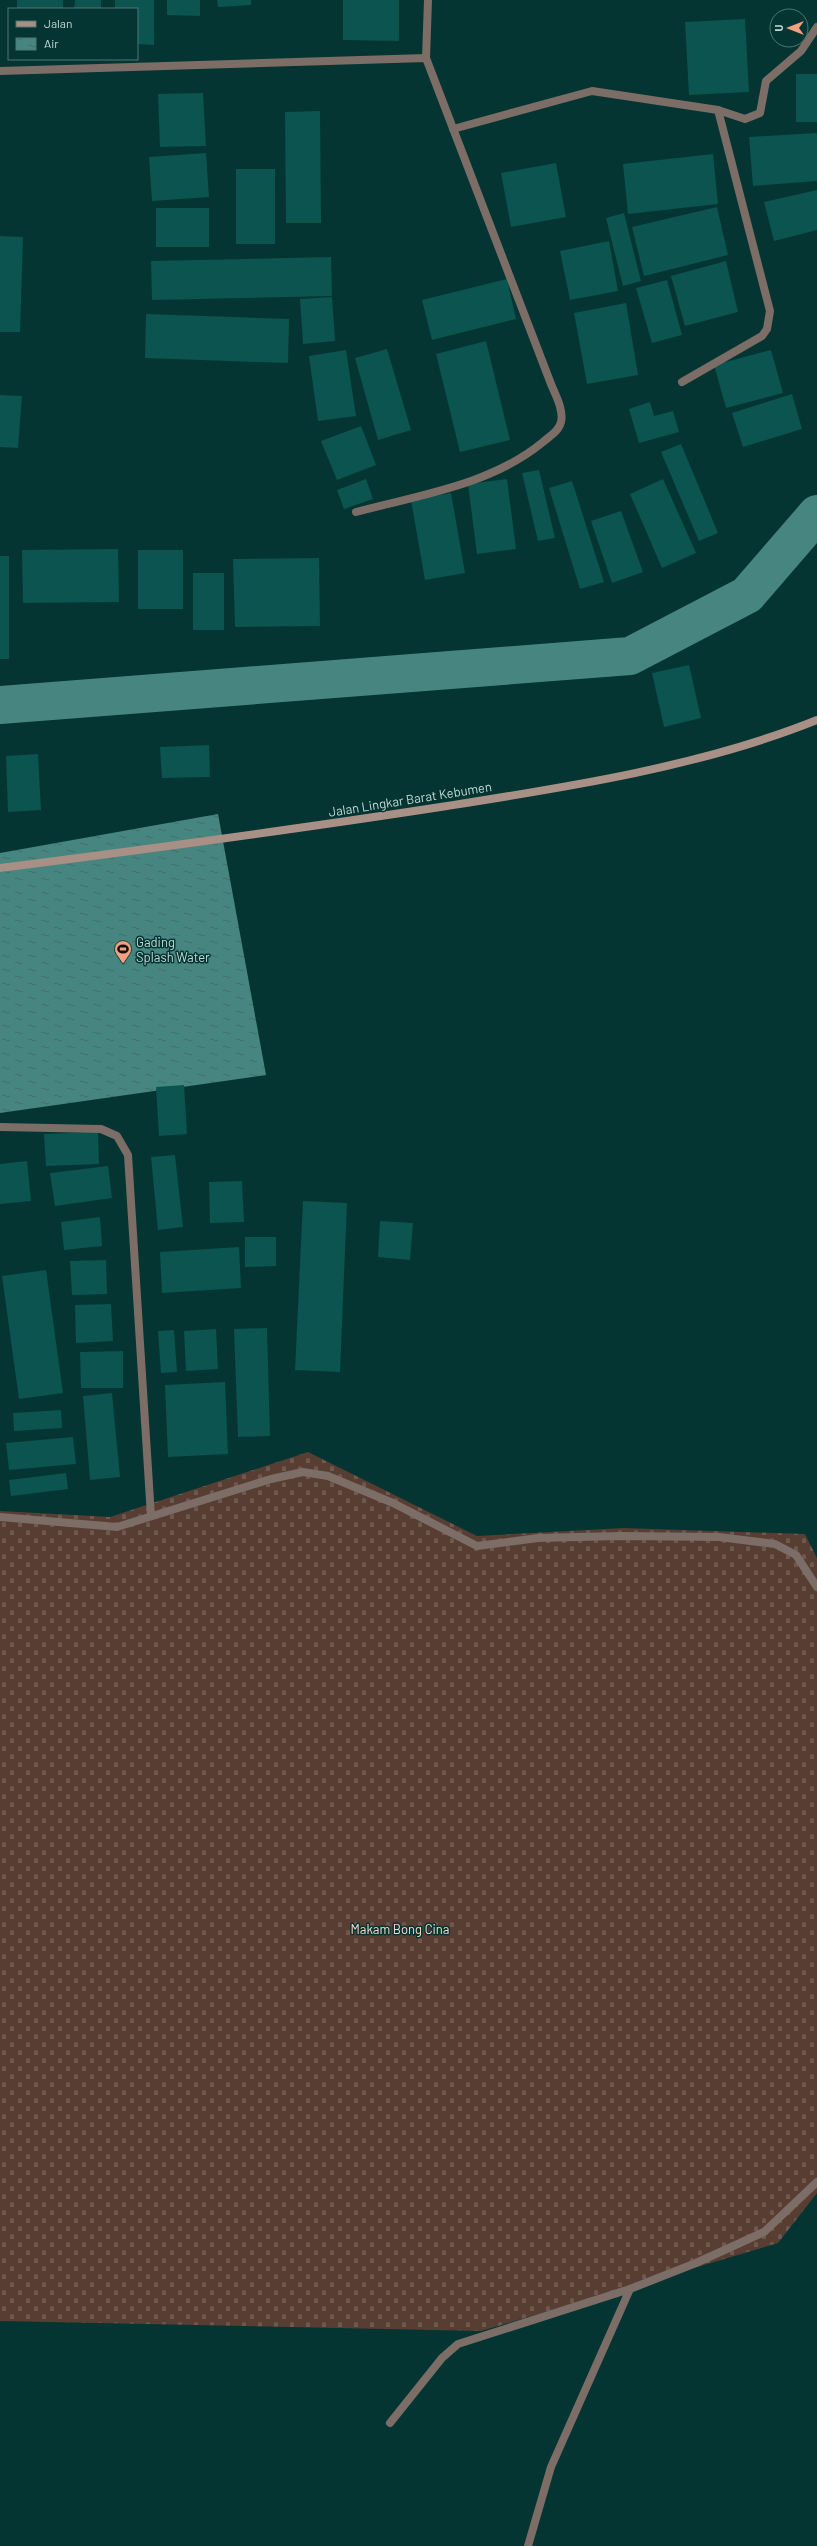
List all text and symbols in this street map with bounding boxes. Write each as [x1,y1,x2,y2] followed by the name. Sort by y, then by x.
[8,8,138,60] legend
[769,8,809,48] north arrow
[44,16,72,30] text: Jalan
[772,24,785,31] text: U
[44,36,59,50] text: Air
[327,778,493,820] street label: Jalan Lingkar Barat Kebumen
[136,934,210,965] place label: Gading Splash Water
[113,939,133,964] sports icon: Gading Splash Water
[351,1921,449,1937] park label: Makam Bong Cina

